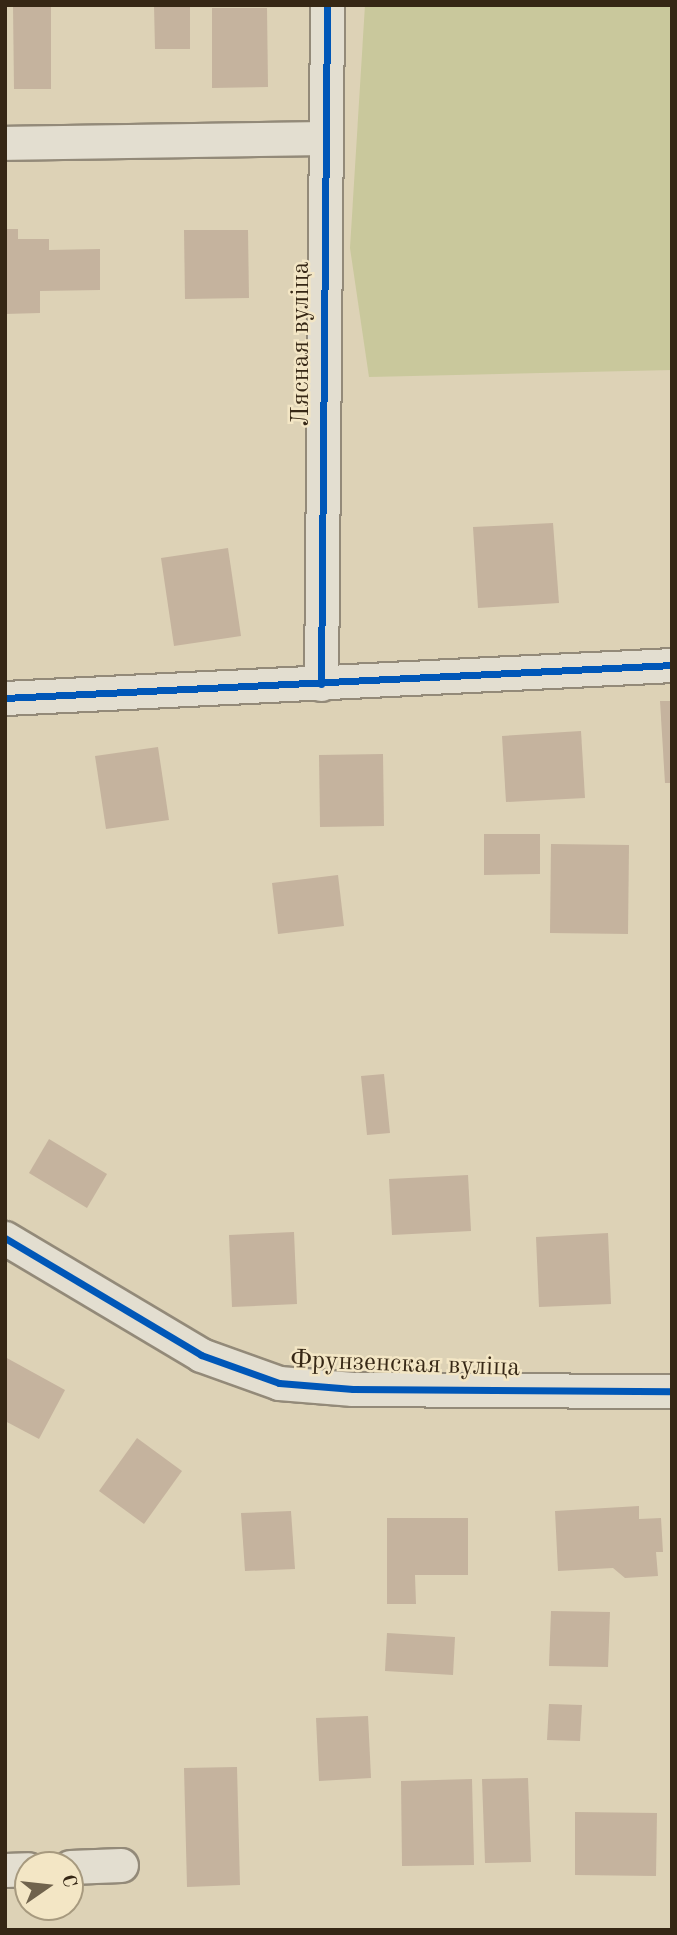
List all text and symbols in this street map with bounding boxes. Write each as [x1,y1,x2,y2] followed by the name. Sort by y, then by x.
[286,262,318,426] street label: Лясная вуліца
[289,1345,521,1385] street label: Фрунзенская вуліца
[14,1851,84,1921] north arrow
[57,1873,79,1890] text: С

